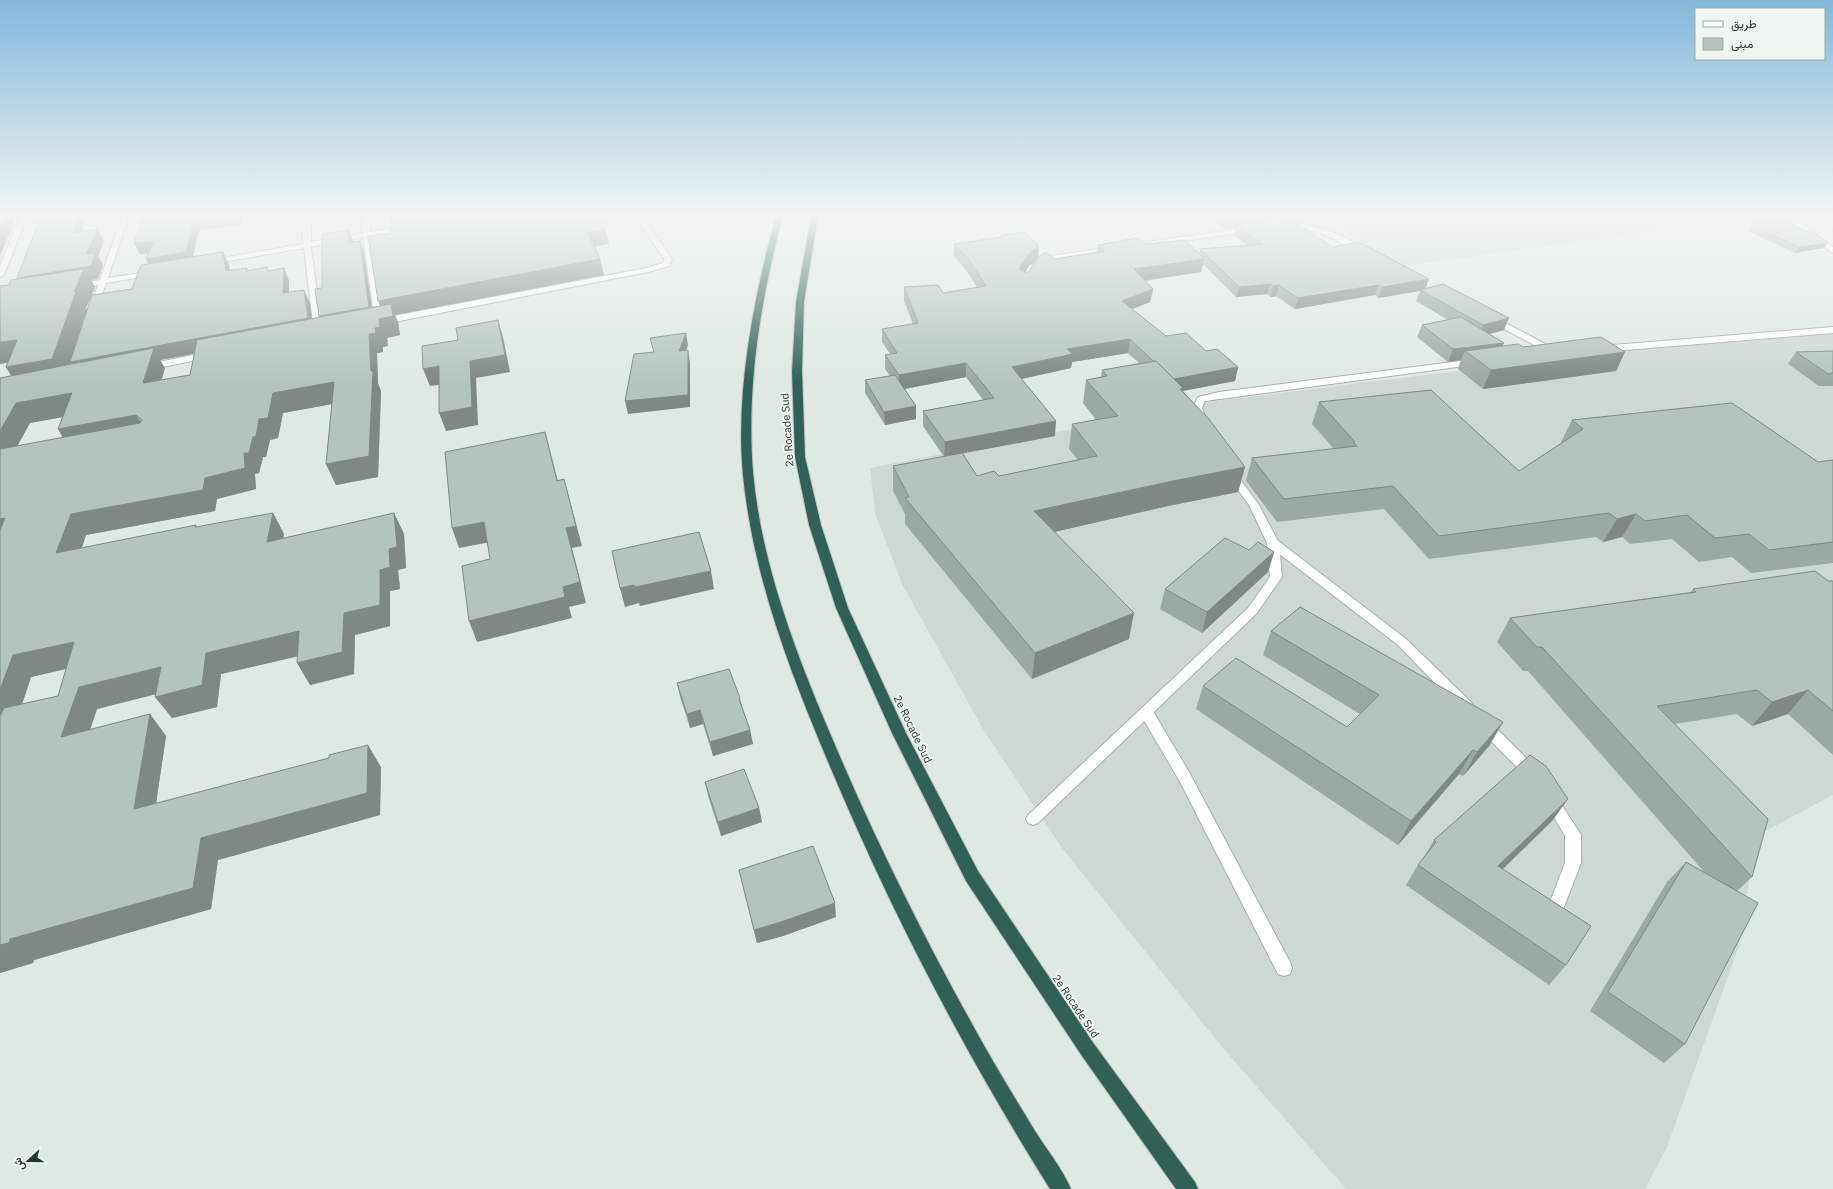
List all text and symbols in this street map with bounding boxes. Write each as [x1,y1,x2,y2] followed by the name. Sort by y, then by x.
[1695,8,1825,60] legend
[1731,16,1757,32] text: طريق
[1731,36,1753,52] text: مبنى
[777,393,797,467] street label: 2e Rocade Sud
[891,693,935,765] street label: 2e Rocade Sud
[1050,972,1102,1040] street label: 2e Rocade Sud
[8,1141,48,1181] north arrow
[10,1156,28,1173] text: ش

